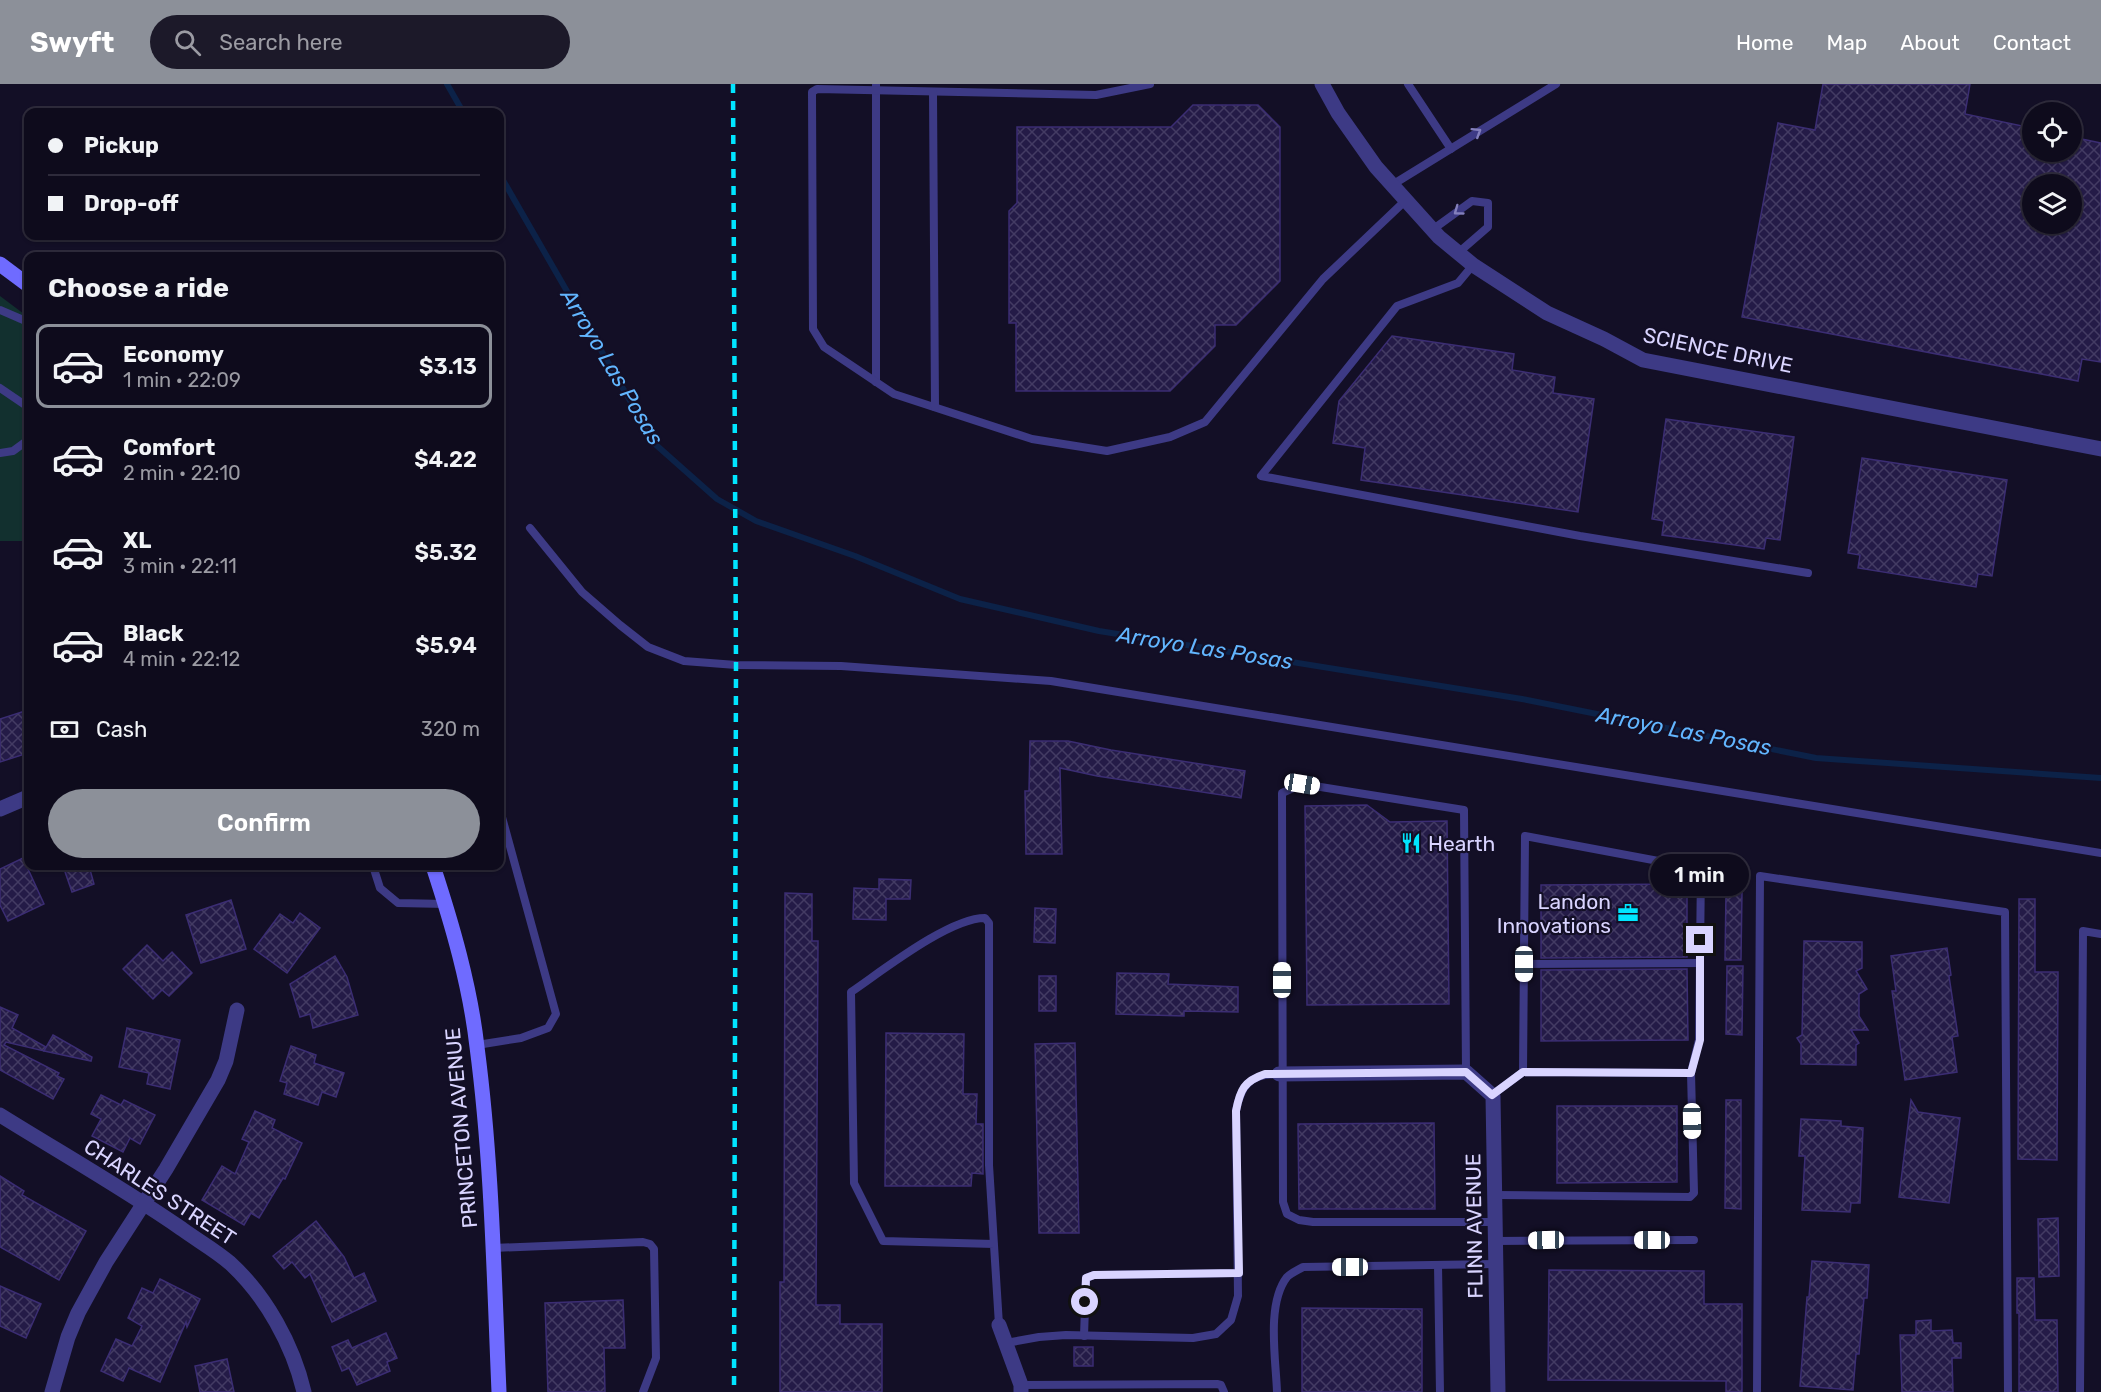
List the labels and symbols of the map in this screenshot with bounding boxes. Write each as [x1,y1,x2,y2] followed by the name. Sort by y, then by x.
[1471,129,1482,140] one-way arrow
[1454,204,1465,215] one-way arrow
[554,283,669,450] water label: Arroyo Las Posas
[1641,322,1795,378] street label: SCIENCE DRIVE
[1114,621,1295,675] water label: Arroyo Las Posas
[1593,701,1774,761] water label: Arroyo Las Posas
[1283,772,1321,796] car
[1399,831,1423,855] restaurant icon: Hearth
[1428,831,1495,856] place label: Hearth
[1650,853,1750,895] callout: 1 min
[1497,889,1611,938] place label: Landon Innovations
[1616,901,1640,925] office icon: Landon Innovations
[1686,926,1713,953] route end
[1515,946,1533,982] car
[1273,962,1291,998] car
[440,1027,482,1229] street label: PRINCETON AVENUE
[1683,1103,1701,1139] car
[79,1134,241,1250] street label: CHARLES STREET
[1460,1153,1488,1299] street label: FLINN AVENUE
[1528,1231,1564,1249] car
[1634,1231,1670,1249] car
[1332,1258,1368,1276] car
[1071,1288,1098,1315] route start

